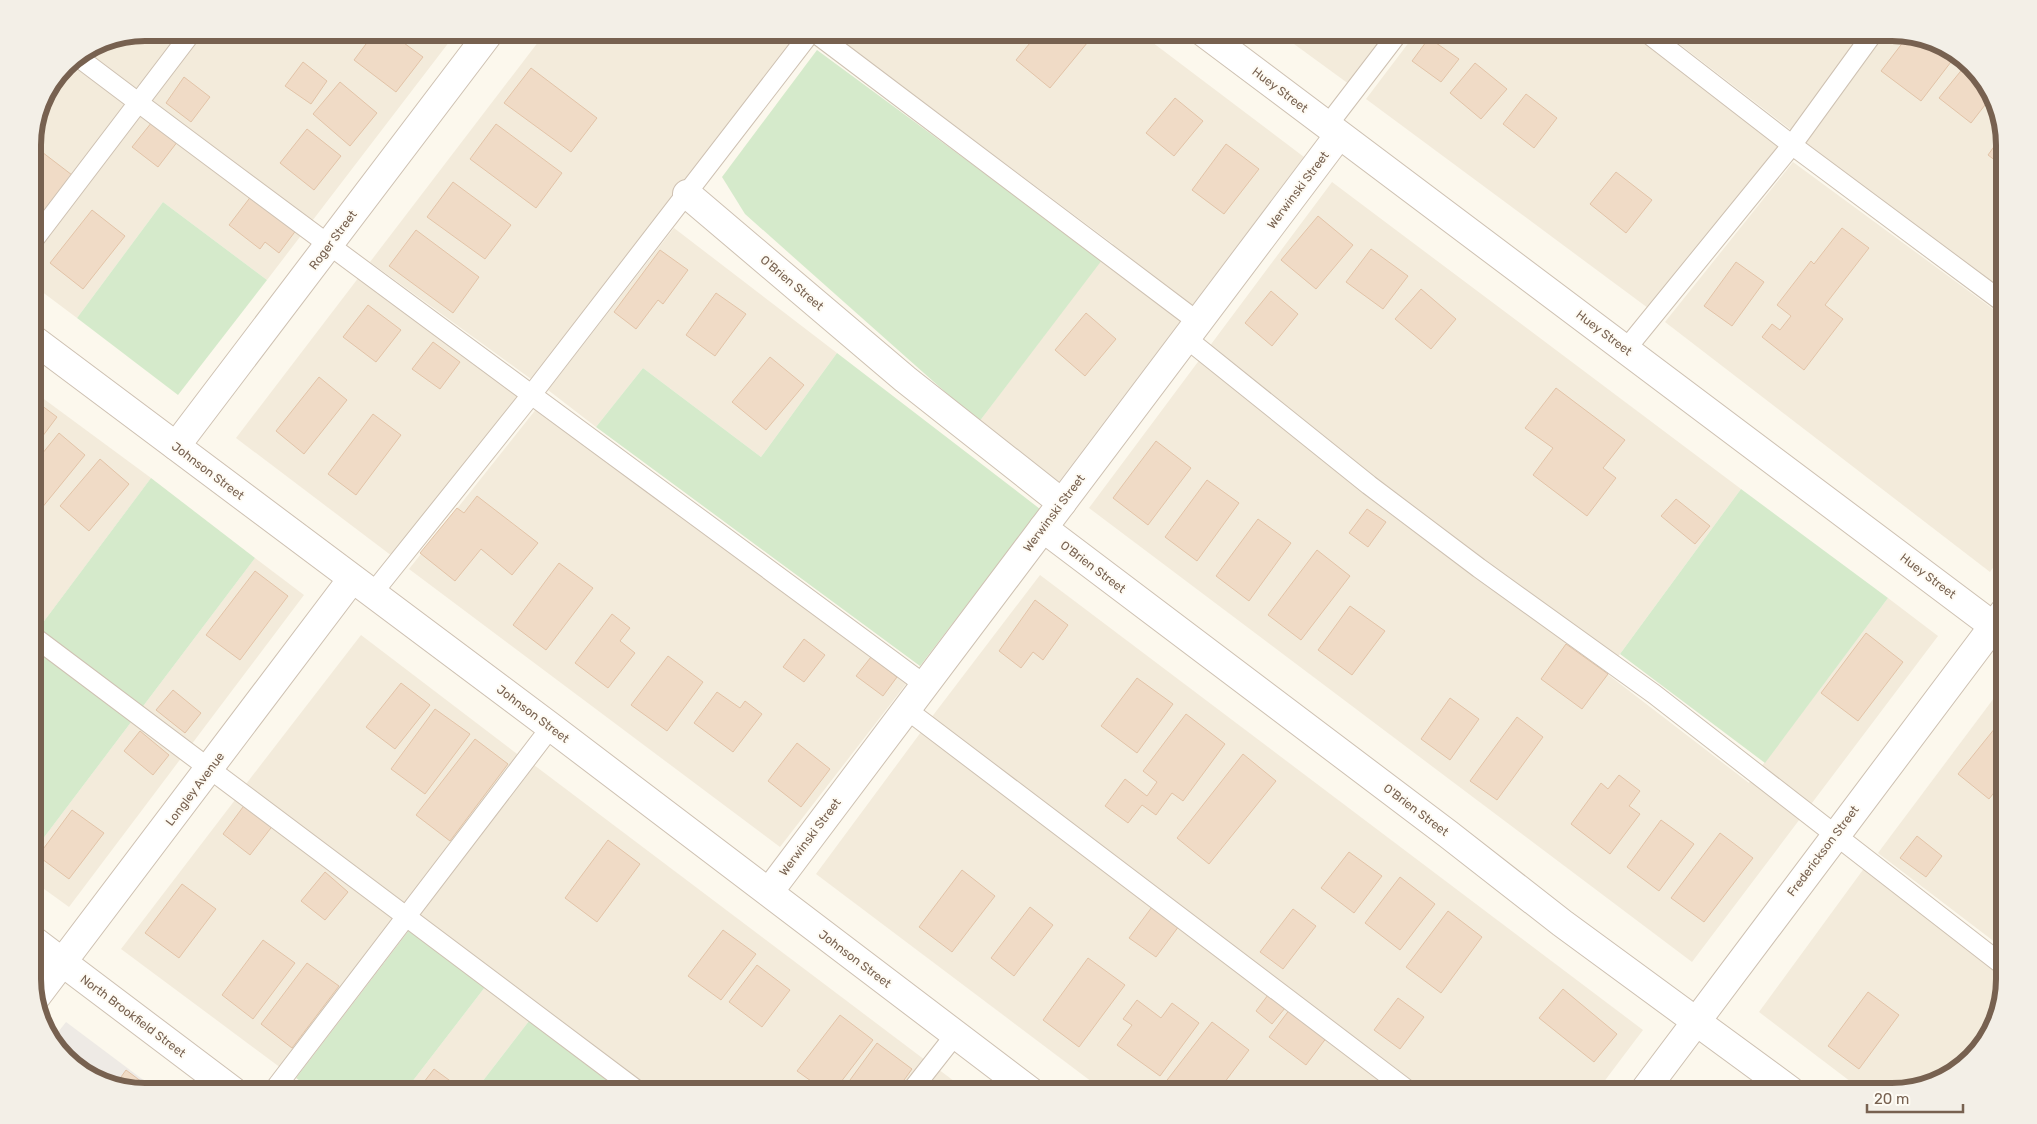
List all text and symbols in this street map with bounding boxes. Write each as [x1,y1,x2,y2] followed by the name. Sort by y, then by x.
[1249,64,1311,116] street label: Huey Street
[1264,148,1332,231] street label: Werwinski Street
[306,207,360,272] street label: Roger Street
[758,253,827,314] street label: O'Brien Street
[1573,307,1635,359] street label: Huey Street
[169,439,247,503] street label: Johnson Street
[1020,471,1088,554] street label: Werwinski Street
[1058,538,1129,596] street label: O'Brien Street
[1897,550,1959,602] street label: Huey Street
[494,682,572,746] street label: Johnson Street
[163,749,227,828] street label: Longley Avenue
[1381,781,1452,839] street label: O'Brien Street
[776,795,844,878] street label: Werwinski Street
[1784,803,1862,899] street label: Frederickson Street
[816,927,894,991] street label: Johnson Street
[78,972,189,1060] street label: North Brookfield Street
[1867,1082,1963,1114] scale bar
[1874,1090,1909,1108] text: 20 m

